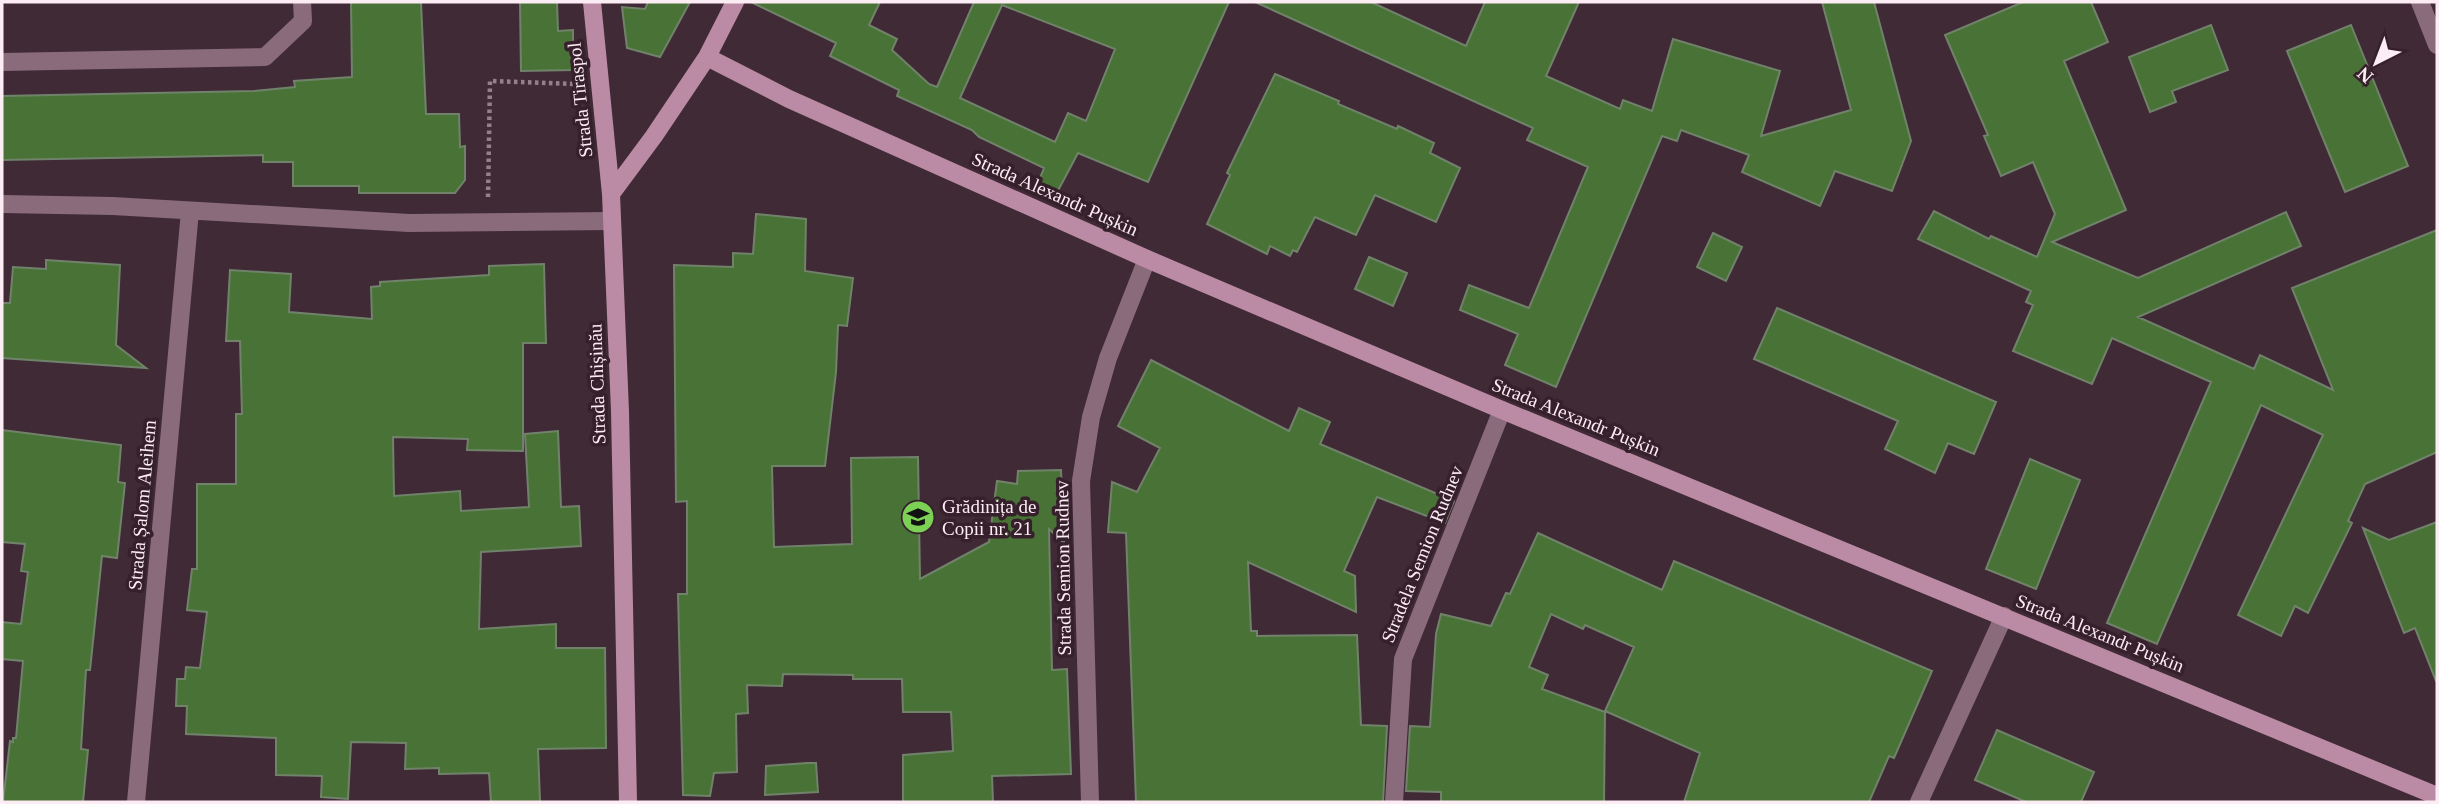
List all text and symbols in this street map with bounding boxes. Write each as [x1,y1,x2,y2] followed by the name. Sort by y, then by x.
[2341,28,2411,98] north arrow
[564,41,596,159] street label: Strada Tiraspol
[2353,63,2377,88] text: N
[969,148,1142,240] street label: Strada Alexandr Pușkin
[584,323,610,445] street label: Strada Chișinău
[1489,374,1664,461] street label: Strada Alexandr Pușkin
[124,419,160,591] street label: Strada Șalom Aleihem
[1377,462,1467,646] street label: Stradela Semion Rudnev
[1051,480,1075,656] street label: Strada Semion Rudnev
[942,496,1036,539] place label: Grădinița de Copii nr. 21
[899,498,937,536] school or university icon: Grădinița de Copii nr. 21
[2013,590,2188,677] street label: Strada Alexandr Pușkin

